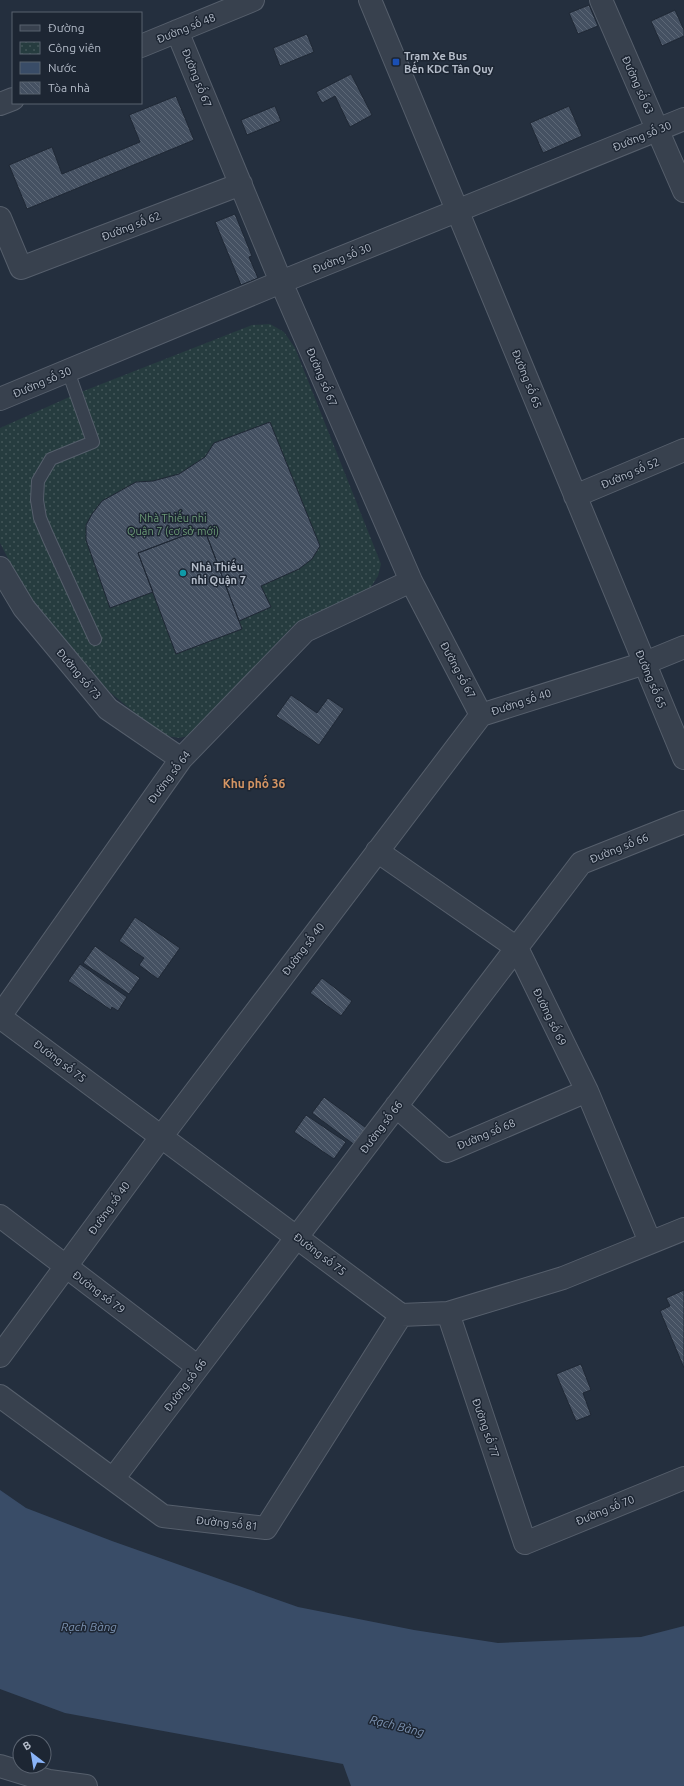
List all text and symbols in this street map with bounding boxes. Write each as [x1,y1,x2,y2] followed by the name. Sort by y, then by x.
[154,9,217,45] street label: Đường số 48
[12,12,142,104] legend
[48,21,85,34] text: Đường
[48,41,101,54] text: Công viên
[180,46,216,109] street label: Đường số 67
[404,50,493,75] place label: Trạm Xe Bus Bến KDC Tân Quy
[620,53,658,116] street label: Đường số 63
[391,57,401,67] marker: Trạm Xe Bus Bến KDC Tân Quy
[48,61,77,74] text: Nước
[48,81,90,94] text: Tòa nhà
[610,117,673,153] street label: Đường số 30
[99,208,162,243] street label: Đường số 62
[310,239,373,275] street label: Đường số 30
[304,345,341,408] street label: Đường số 67
[510,347,546,410] street label: Đường số 65
[10,363,73,400] street label: Đường số 30
[598,454,661,491] street label: Đường số 52
[127,510,219,538] park label: Nhà Thiếu nhi Quận 7 (cơ sở mới)
[191,559,246,586] place label: Nhà Thiếu nhi Quận 7
[178,568,188,578] marker: Nhà Thiếu nhi Quận 7
[438,639,479,700] street label: Đường số 67
[54,645,105,702] street label: Đường số 73
[633,647,670,710] street label: Đường số 65
[489,685,552,717] street label: Đường số 40
[144,748,192,805] street label: Đường số 64
[223,774,286,790] district label: Khu phố 36
[587,829,650,865] street label: Đường số 66
[278,920,326,977] street label: Đường số 40
[531,986,571,1048] street label: Đường số 69
[32,1036,89,1084] street label: Đường số 75
[356,1098,404,1155] street label: Đường số 66
[454,1115,517,1152] street label: Đường số 68
[85,1178,132,1237] street label: Đường số 40
[292,1229,349,1277] street label: Đường số 75
[71,1267,128,1315] street label: Đường số 79
[160,1356,208,1413] street label: Đường số 66
[470,1396,503,1459] street label: Đường số 77
[573,1491,636,1527] street label: Đường số 70
[195,1512,259,1532] street label: Đường số 81
[61,1620,117,1634] water label: Rạch Bàng
[368,1712,426,1740] water label: Rạch Bàng
[12,1734,52,1774] north arrow
[21,1738,33,1752] text: B

